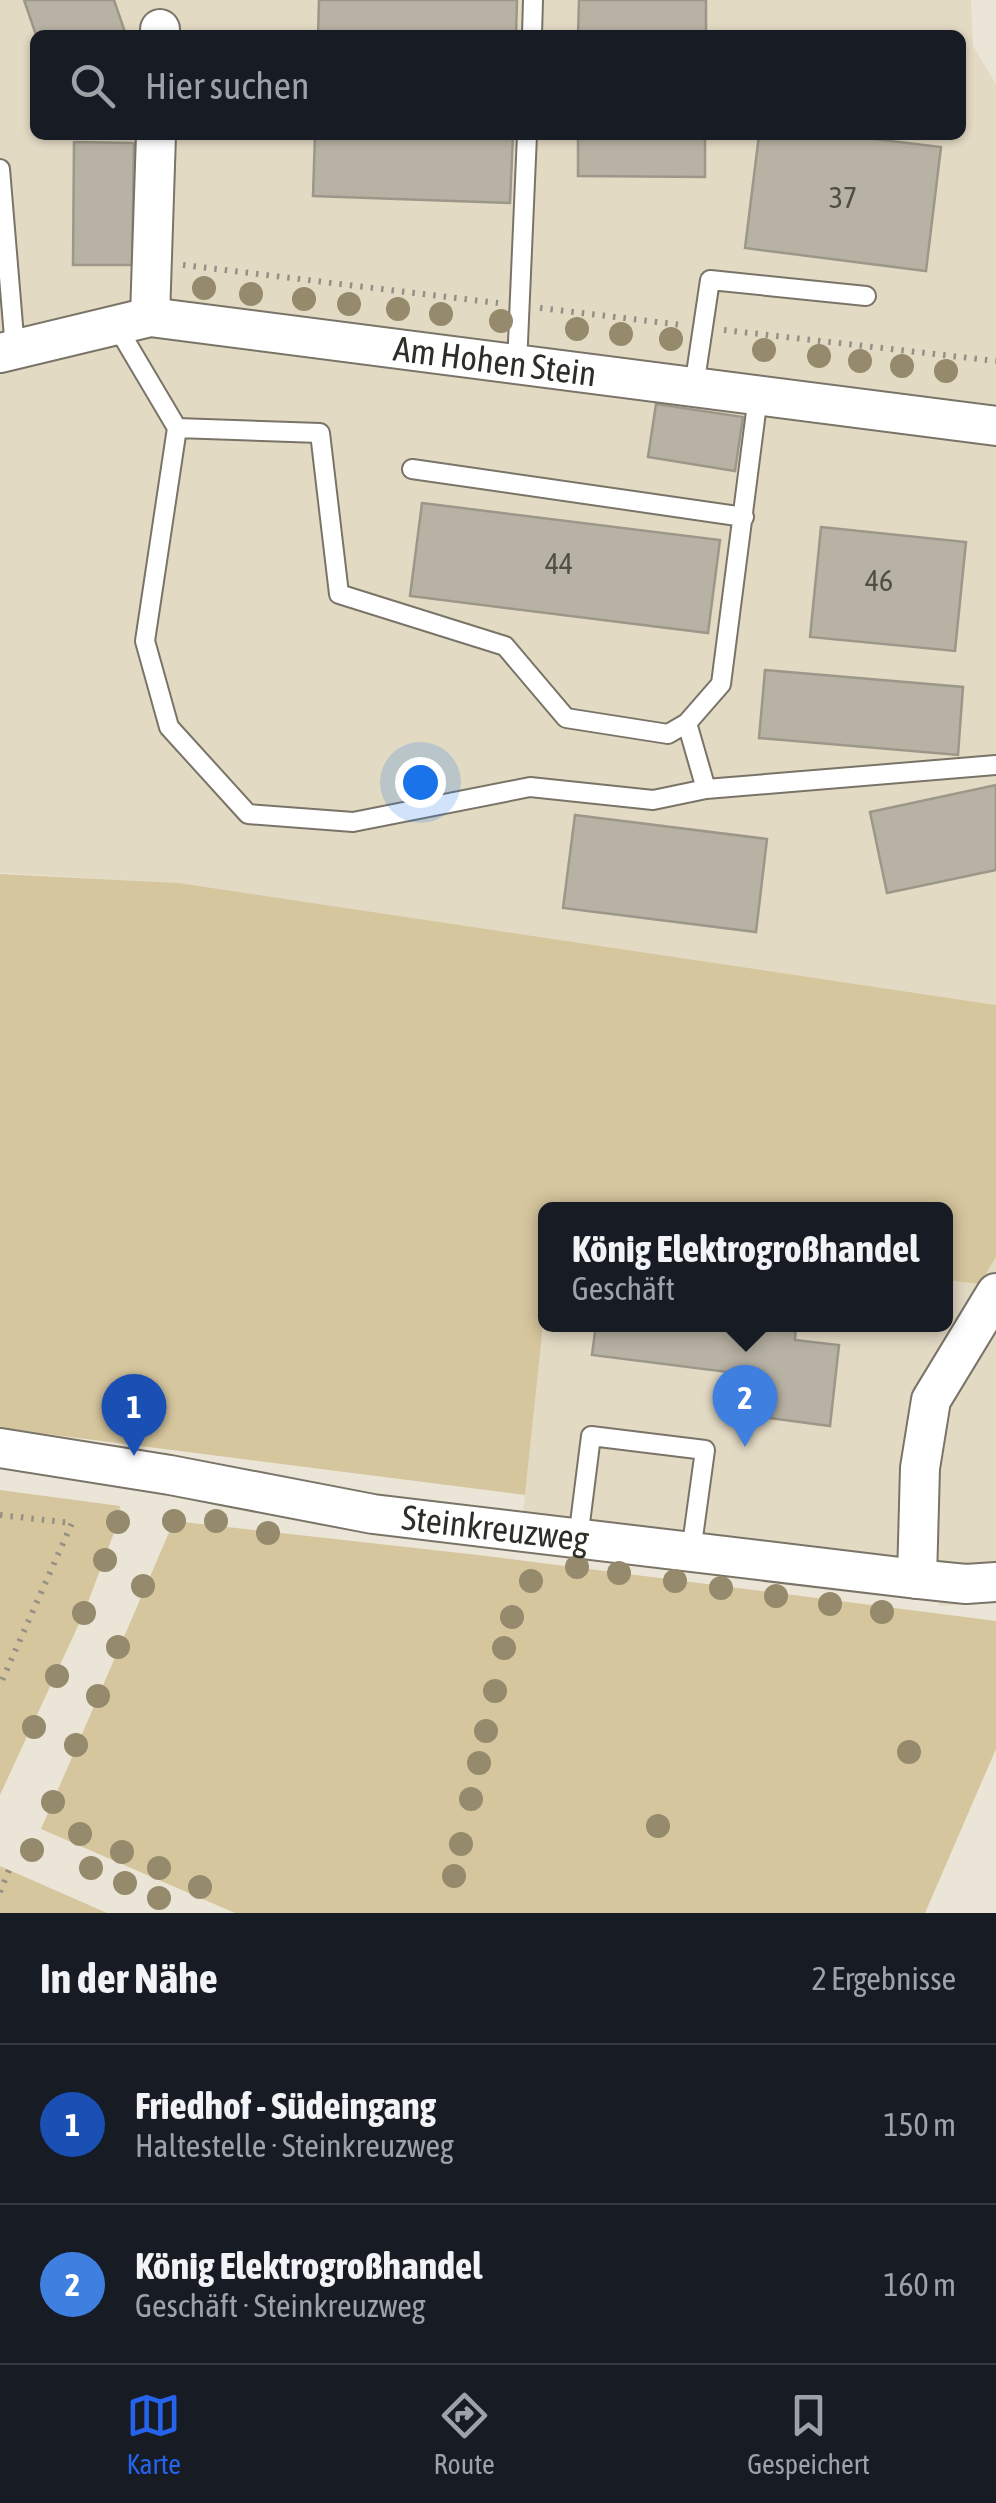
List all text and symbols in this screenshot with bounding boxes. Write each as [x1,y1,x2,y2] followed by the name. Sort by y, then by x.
[30,30,966,140] search box
[65,58,120,113] icon: search
[145,64,309,107] text: Hier suchen
[829,180,857,214] house number: 37
[391,328,599,393] street label: Am Hohen Stein
[545,546,573,580] house number: 44
[865,563,893,597] house number: 46
[395,757,446,808] your location
[538,1202,953,1332] popup
[572,1227,919,1270] text: König Elektrogroßhandel
[572,1270,675,1307] text: Geschäft
[712,1364,778,1447] pin: 2
[102,1374,166,1456] pin: 1
[400,1497,591,1559] street label: Steinkreuzweg
[40,1954,218,2002] text: In der Nähe
[812,1960,956,1997] text: 2 Ergebnisse
[135,2084,436,2127] text: Friedhof - Südeingang
[65,2106,80,2143] text: 1
[883,2106,956,2143] text: 150 m
[135,2127,454,2164] text: Haltestelle · Steinkreuzweg
[135,2244,482,2287] text: König Elektrogroßhandel
[65,2266,80,2303] text: 2
[883,2266,956,2303] text: 160 m
[135,2287,426,2324] text: Geschäft · Steinkreuzweg
[126,2388,181,2480] tab: Karte
[434,2388,495,2480] tab: Route
[747,2388,870,2480] tab: Gespeichert

